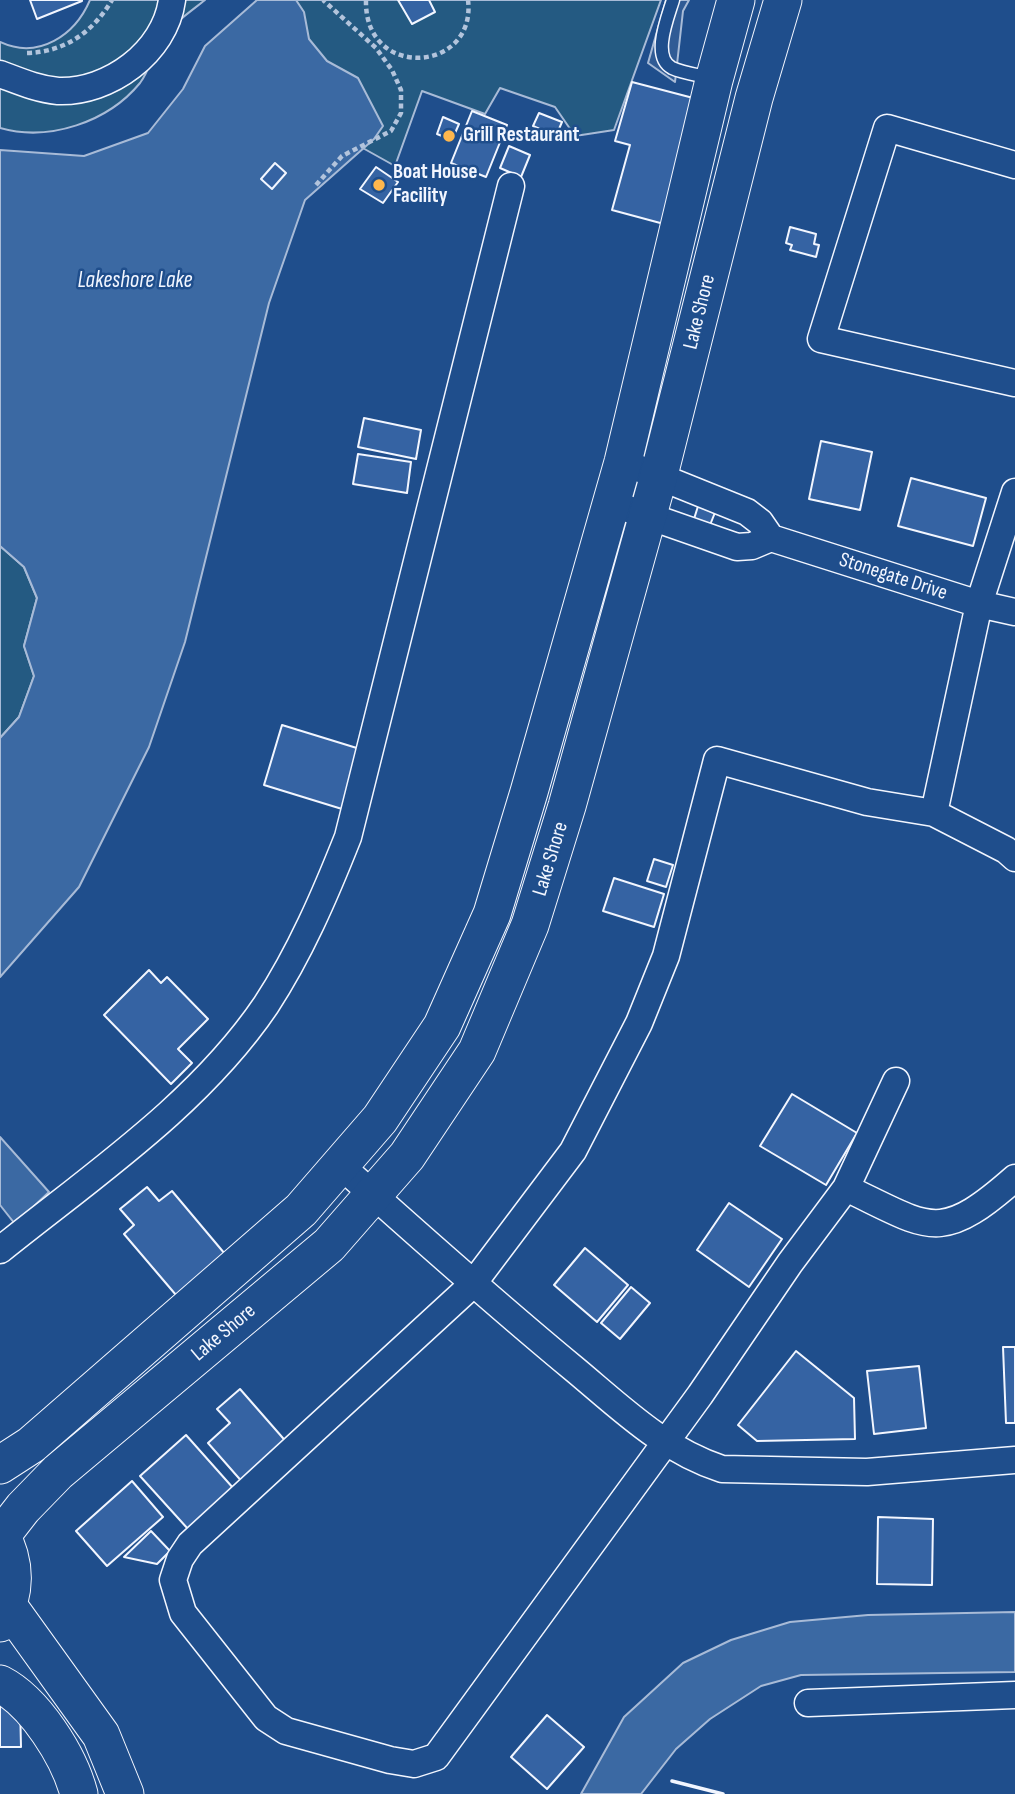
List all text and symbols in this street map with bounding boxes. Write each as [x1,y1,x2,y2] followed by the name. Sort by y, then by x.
[463,123,580,149] place label: Grill Restaurant
[441,128,457,144] marker: Grill Restaurant
[393,160,477,210] place label: Boat House Facility
[371,177,387,193] marker: Boat House Facility
[78,267,192,295] water label: Lakeshore Lake
[679,272,721,352] street label: Lake Shore
[836,548,950,606] street label: Stonegate Drive
[528,819,574,899] street label: Lake Shore
[187,1299,261,1367] street label: Lake Shore

